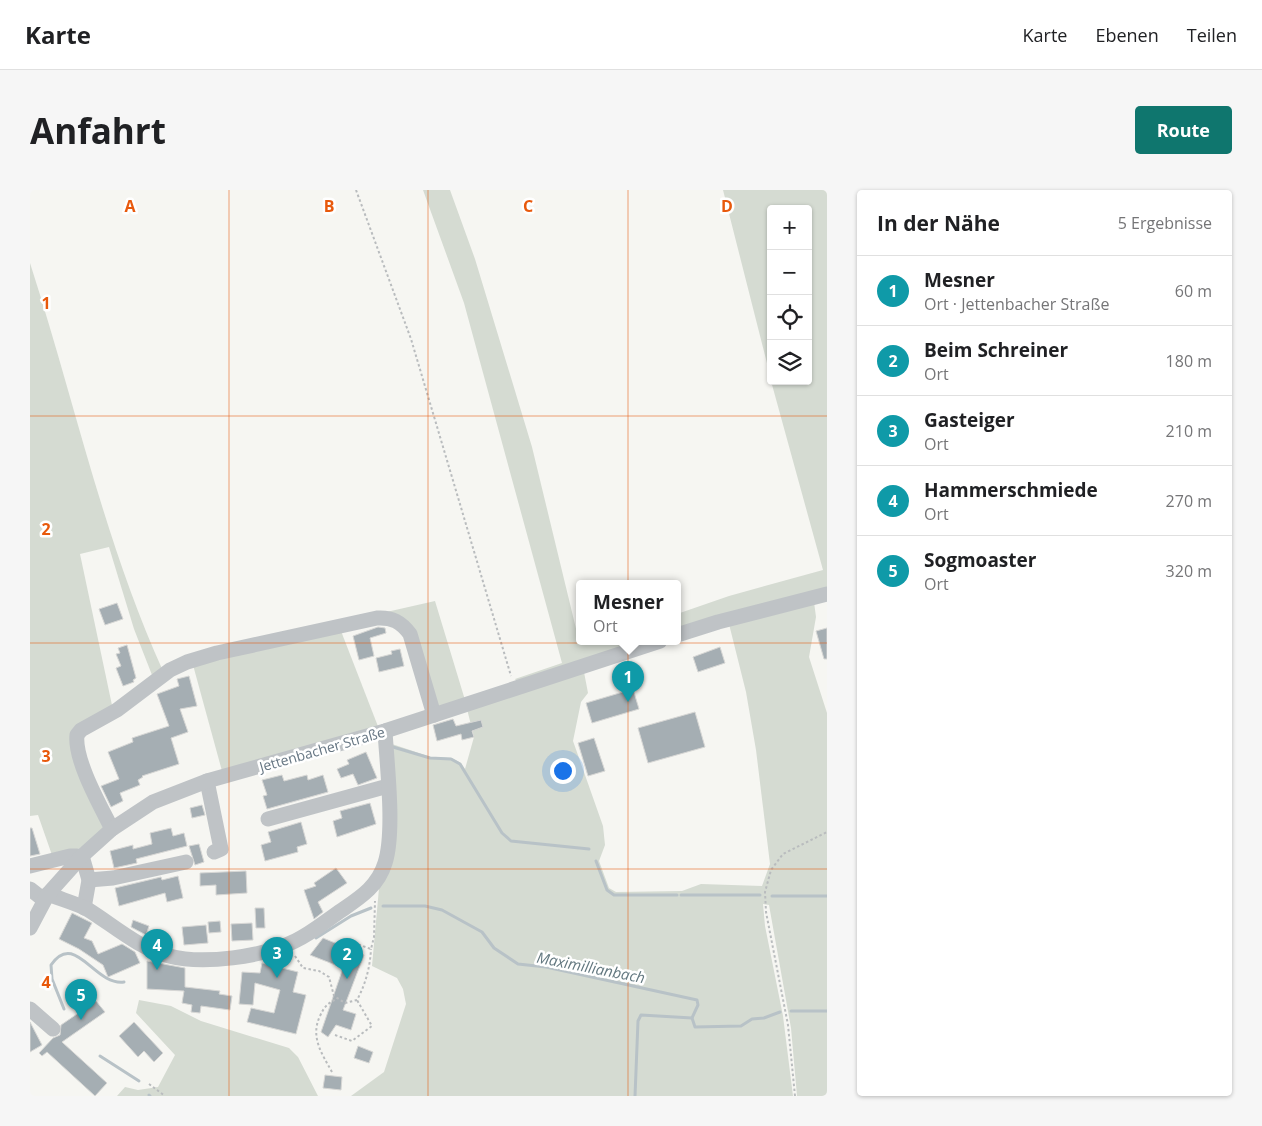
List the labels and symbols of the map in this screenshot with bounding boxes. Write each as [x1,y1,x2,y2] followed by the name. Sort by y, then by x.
[124,195,136,217] text: A
[324,195,334,217] text: B
[523,195,533,217] text: C
[721,195,733,217] text: D
[41,292,51,314] text: 1
[41,518,51,540] text: 2
[612,661,644,702] pin: 1
[255,722,387,777] street label: Jettenbacher Straße
[41,745,51,767] text: 3
[550,758,576,784] your location
[141,929,173,970] pin: 4
[261,937,293,978] pin: 3
[331,938,363,979] pin: 2
[535,947,647,987] water label: Maximillianbach
[41,971,51,993] text: 4
[65,979,97,1020] pin: 5

